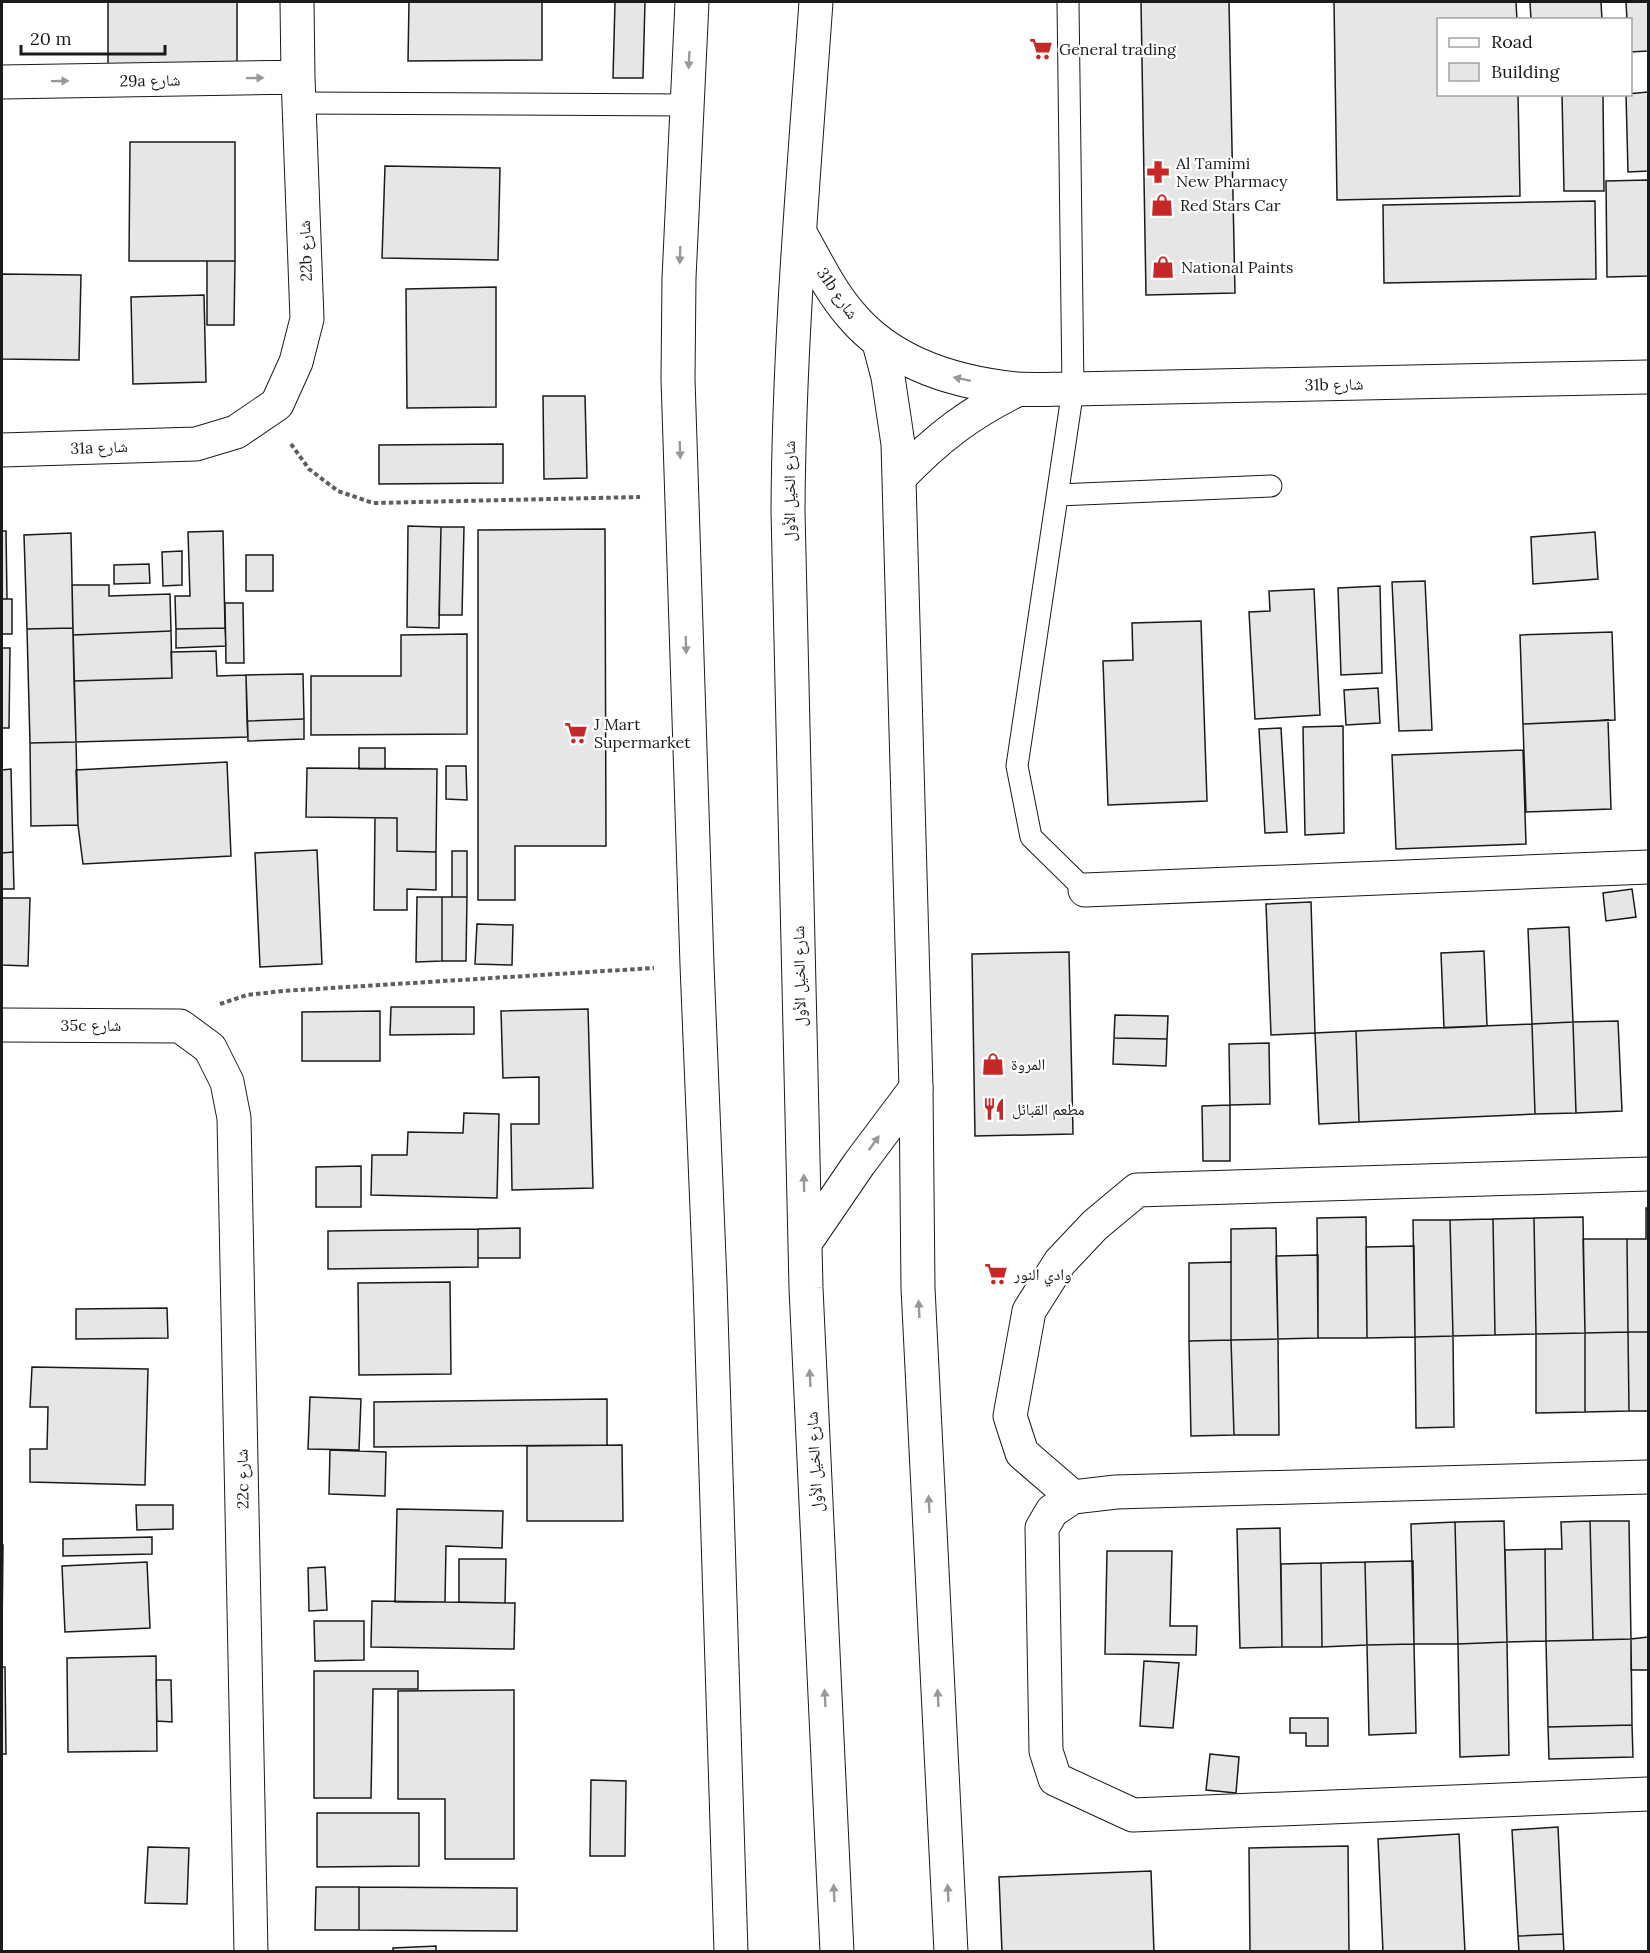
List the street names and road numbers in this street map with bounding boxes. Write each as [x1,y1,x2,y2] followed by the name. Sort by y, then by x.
[119,69,181,92] street label: 29a شارع
[294,220,317,282] street label: 22b شارع
[812,263,863,323] street label: 31b شارع
[1304,373,1364,396] street label: 31b شارع
[70,436,128,459] street label: 31a شارع
[779,440,800,542] street label: شارع الخيل الأول
[788,925,811,1027] street label: شارع الخيل الأول
[61,1015,121,1036] street label: 35c شارع
[801,1411,828,1513] street label: شارع الخيل الأول
[231,1449,254,1509] street label: 22c شارع

